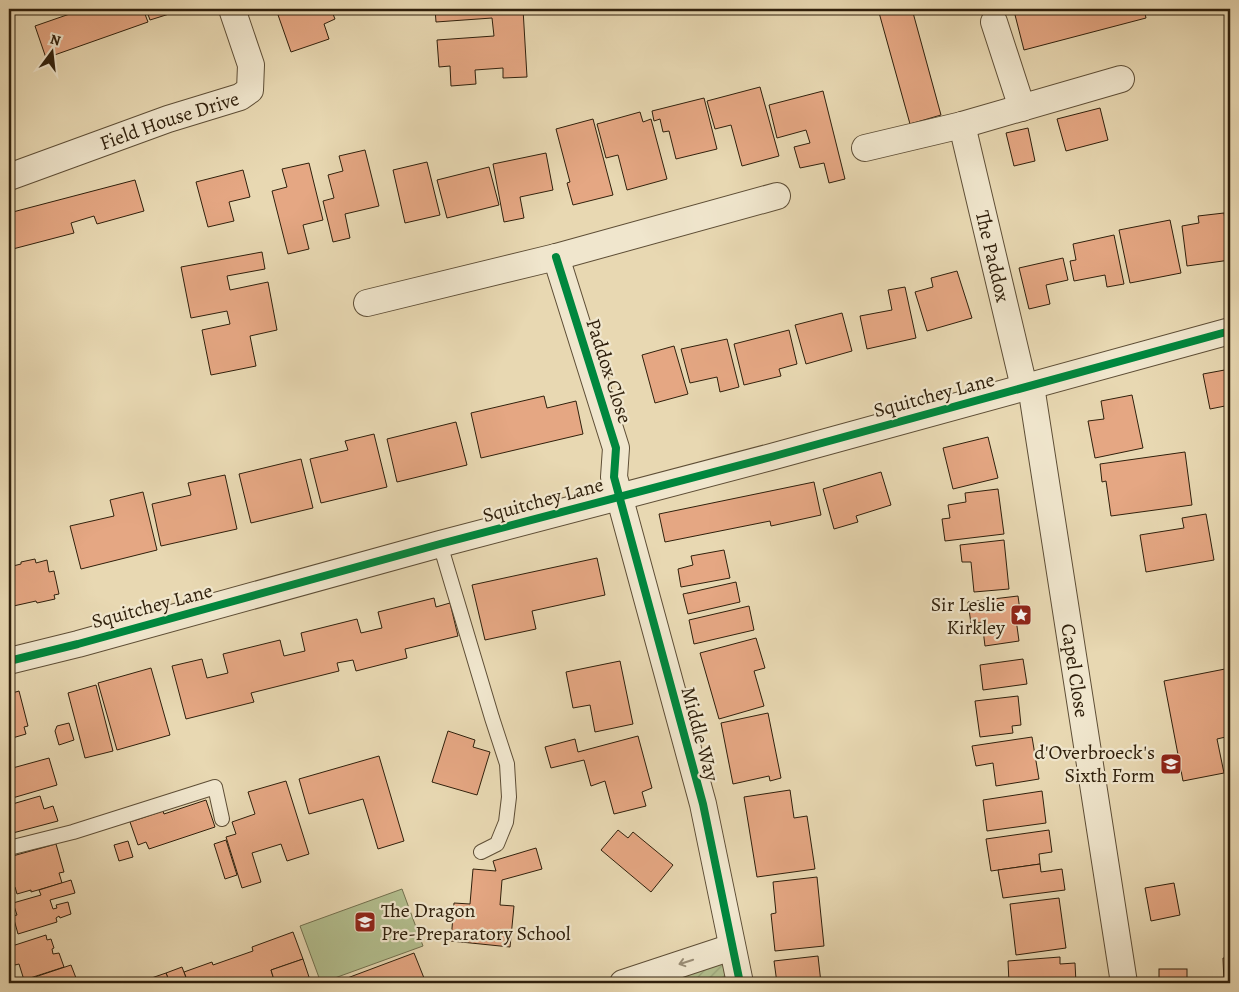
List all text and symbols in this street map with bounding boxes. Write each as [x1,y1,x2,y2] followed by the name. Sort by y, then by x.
[28,28,78,78] north arrow
[48,29,63,50] text: N
[96,85,242,156] street label: Field House Drive
[969,208,1017,305] street label: The Paddox
[579,315,639,427] street label: Paddox Close
[871,366,997,424] street label: Squitchey Lane
[480,471,606,529] street label: Squitchey Lane
[89,577,215,635] street label: Squitchey Lane
[931,591,1006,641] place label: Sir Leslie Kirkley
[1009,603,1033,627] place icon: Sir Leslie Kirkley
[1055,622,1096,719] street label: Capel Close
[674,684,726,785] street label: Middle Way
[1034,739,1155,789] place label: d'Overbroeck's Sixth Form
[1159,752,1183,776] school or university icon: d'Overbroeck's Sixth Form
[381,897,571,947] place label: The Dragon Pre-Preparatory School
[353,910,377,934] school or university icon: The Dragon Pre-Preparatory School
[679,958,694,967] one-way arrow

